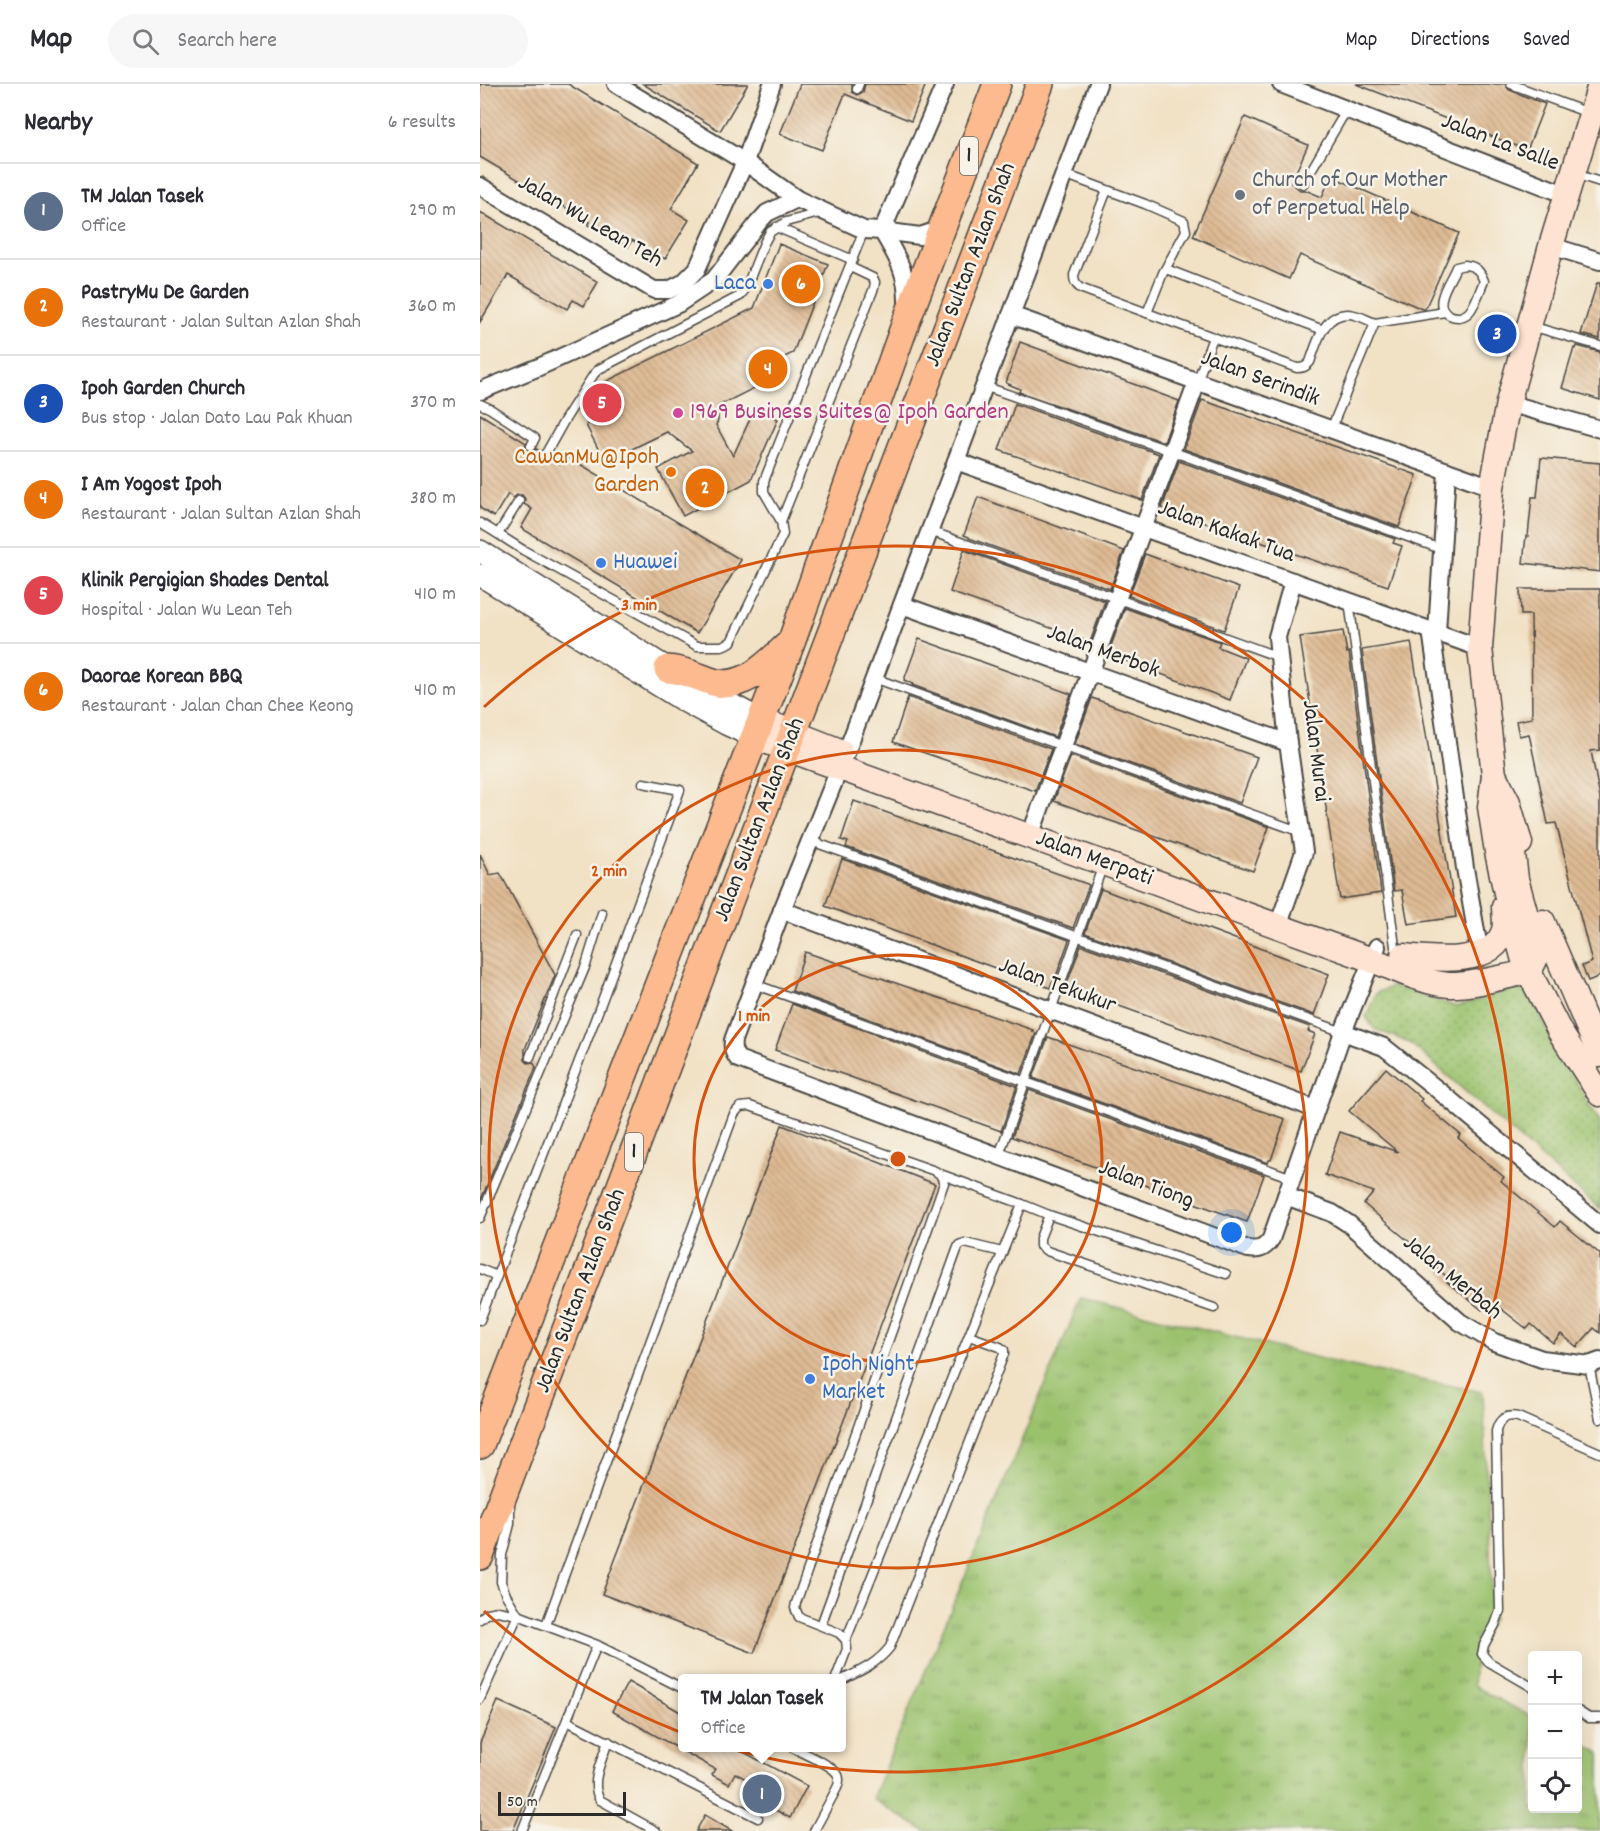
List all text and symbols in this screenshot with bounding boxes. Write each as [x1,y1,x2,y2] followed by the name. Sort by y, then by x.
[108,14,528,68] search box
[30,21,72,61] text: Map
[129,25,162,58] icon: search
[177,26,277,57] text: Search here
[1346,26,1377,56] text: Map
[1410,26,1490,56] text: Directions
[1523,26,1570,56] text: Saved
[24,105,92,142] text: Nearby
[1436,105,1564,181] street label: Jalan La Salle
[388,109,456,137] text: 6 results
[960,137,978,175] road number: 1
[916,158,1026,372] street label: Jalan Sultan Azlan Shah
[1252,164,1448,226] place label: Church of Our Mother of Perpetual Help
[511,167,669,277] street label: Jalan Wu Lean Teh
[81,182,204,213] text: TM Jalan Tasek
[1233,188,1247,202] marker: Church of Our Mother of Perpetual Help
[41,197,46,225] text: 1
[409,197,456,225] text: 290 m
[81,213,126,241] text: Office
[782,262,820,306] pin: 6
[714,267,757,301] place label: Laca
[761,277,775,291] marker: Laca
[81,278,249,309] text: PastryMu De Garden
[39,293,48,321] text: 2
[408,293,456,321] text: 360 m
[81,309,361,337] text: Restaurant · Jalan Sultan Azlan Shah
[1478,312,1516,356] pin: 3
[1196,342,1324,416] street label: Jalan Serindik
[748,346,788,392] pin: 4
[81,374,245,405] text: Ipoh Garden Church
[582,380,622,426] pin: 5
[39,389,48,417] text: 3
[410,389,456,417] text: 370 m
[690,396,1008,430] place label: 1969 Business Suites@ Ipoh Garden
[81,405,353,433] text: Bus stop · Jalan Dato Lau Pak Khuan
[671,406,685,420] marker: 1969 Business Suites@ Ipoh Garden
[514,441,659,503] place label: CawanMu@Ipoh Garden
[664,465,678,479] marker: CawanMu@Ipoh Garden
[686,466,724,510] pin: 2
[81,470,222,501] text: I Am Yogost Ipoh
[39,485,48,513] text: 4
[410,485,456,513] text: 380 m
[1153,491,1300,573] street label: Jalan Kakak Tua
[81,501,361,529] text: Restaurant · Jalan Sultan Azlan Shah
[613,546,677,580] place label: Huawei
[594,556,608,570] marker: Huawei
[81,566,329,597] text: Klinik Pergigian Shades Dental
[39,581,48,609] text: 5
[414,581,456,609] text: 410 m
[621,594,657,619] text: 3 min
[81,597,292,625] text: Hospital · Jalan Wu Lean Teh
[1042,616,1164,688] street label: Jalan Merbok
[81,662,243,693] text: Daorae Korean BBQ
[39,677,48,705] text: 6
[414,677,456,705] text: 410 m
[81,693,354,721] text: Restaurant · Jalan Chan Chee Keong
[1292,698,1338,804] street label: Jalan Murai
[705,713,815,927] street label: Jalan Sultan Azlan Shah
[1031,822,1157,896] street label: Jalan Merpati
[591,860,627,885] text: 2 min
[993,949,1121,1023] street label: Jalan Tekukur
[738,1005,770,1030] text: 1 min
[625,1133,643,1171] road number: 1
[888,1149,908,1169] centre of rings
[1093,1151,1199,1219] street label: Jalan Tiong
[526,1184,636,1398] street label: Jalan Sultan Azlan Shah
[1217,1218,1246,1247] your location
[1395,1227,1509,1329] street label: Jalan Merbah
[822,1348,914,1410] place label: Ipoh Night Market
[803,1372,817,1386] marker: Ipoh Night Market
[1528,1651,1582,1813] map controls
[1528,1651,1582,1705] button: +
[678,1674,846,1752] popup
[701,1684,823,1715] text: TM Jalan Tasek
[1528,1705,1582,1759] button: −
[701,1715,746,1743] text: Office
[1528,1759,1582,1813] button: locate
[742,1772,782,1816] pin: 1
[498,1789,626,1816] scale bar
[507,1791,538,1814] text: 50 m

